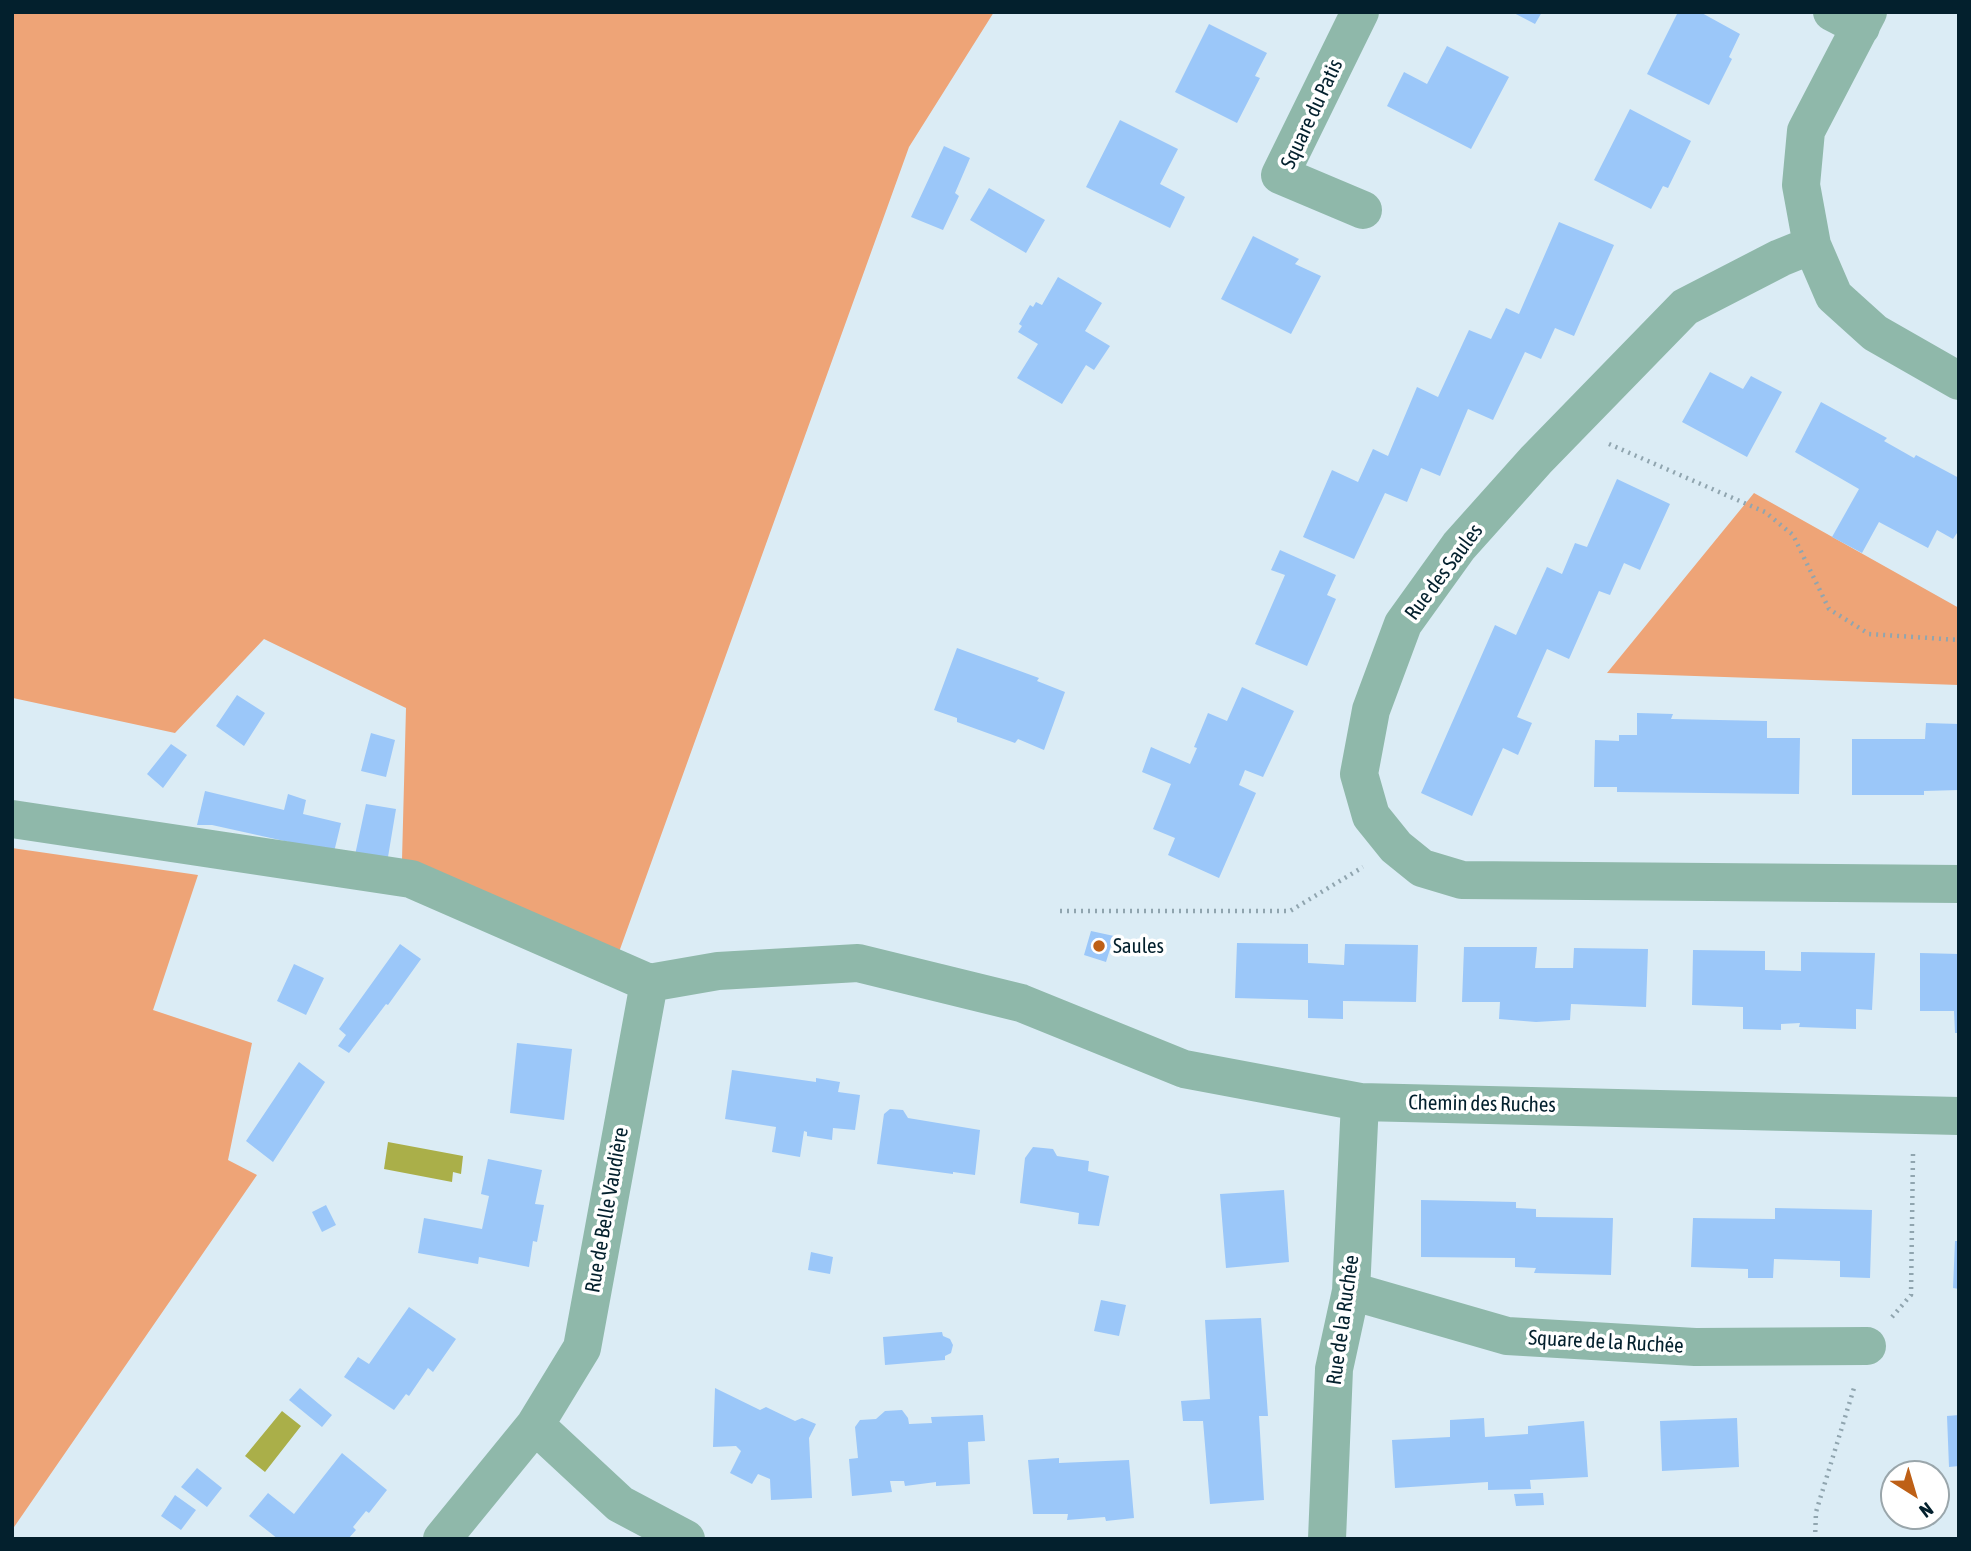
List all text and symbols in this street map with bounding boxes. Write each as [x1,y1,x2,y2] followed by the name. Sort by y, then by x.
[1276,55,1348,173] street label: Square du Patis
[1400,519,1488,625] street label: Rue des Saules
[1113,933,1164,959] place label: Saules
[1091,938,1107,954] marker: Saules
[1408,1090,1556,1118] street label: Chemin des Ruches
[580,1125,634,1295] street label: Rue de Belle Vaudière
[1321,1253,1365,1387] street label: Rue de la Ruchée
[1528,1325,1684,1359] street label: Square de la Ruchée
[1880,1460,1950,1530] north arrow
[1915,1498,1938,1522] text: N

